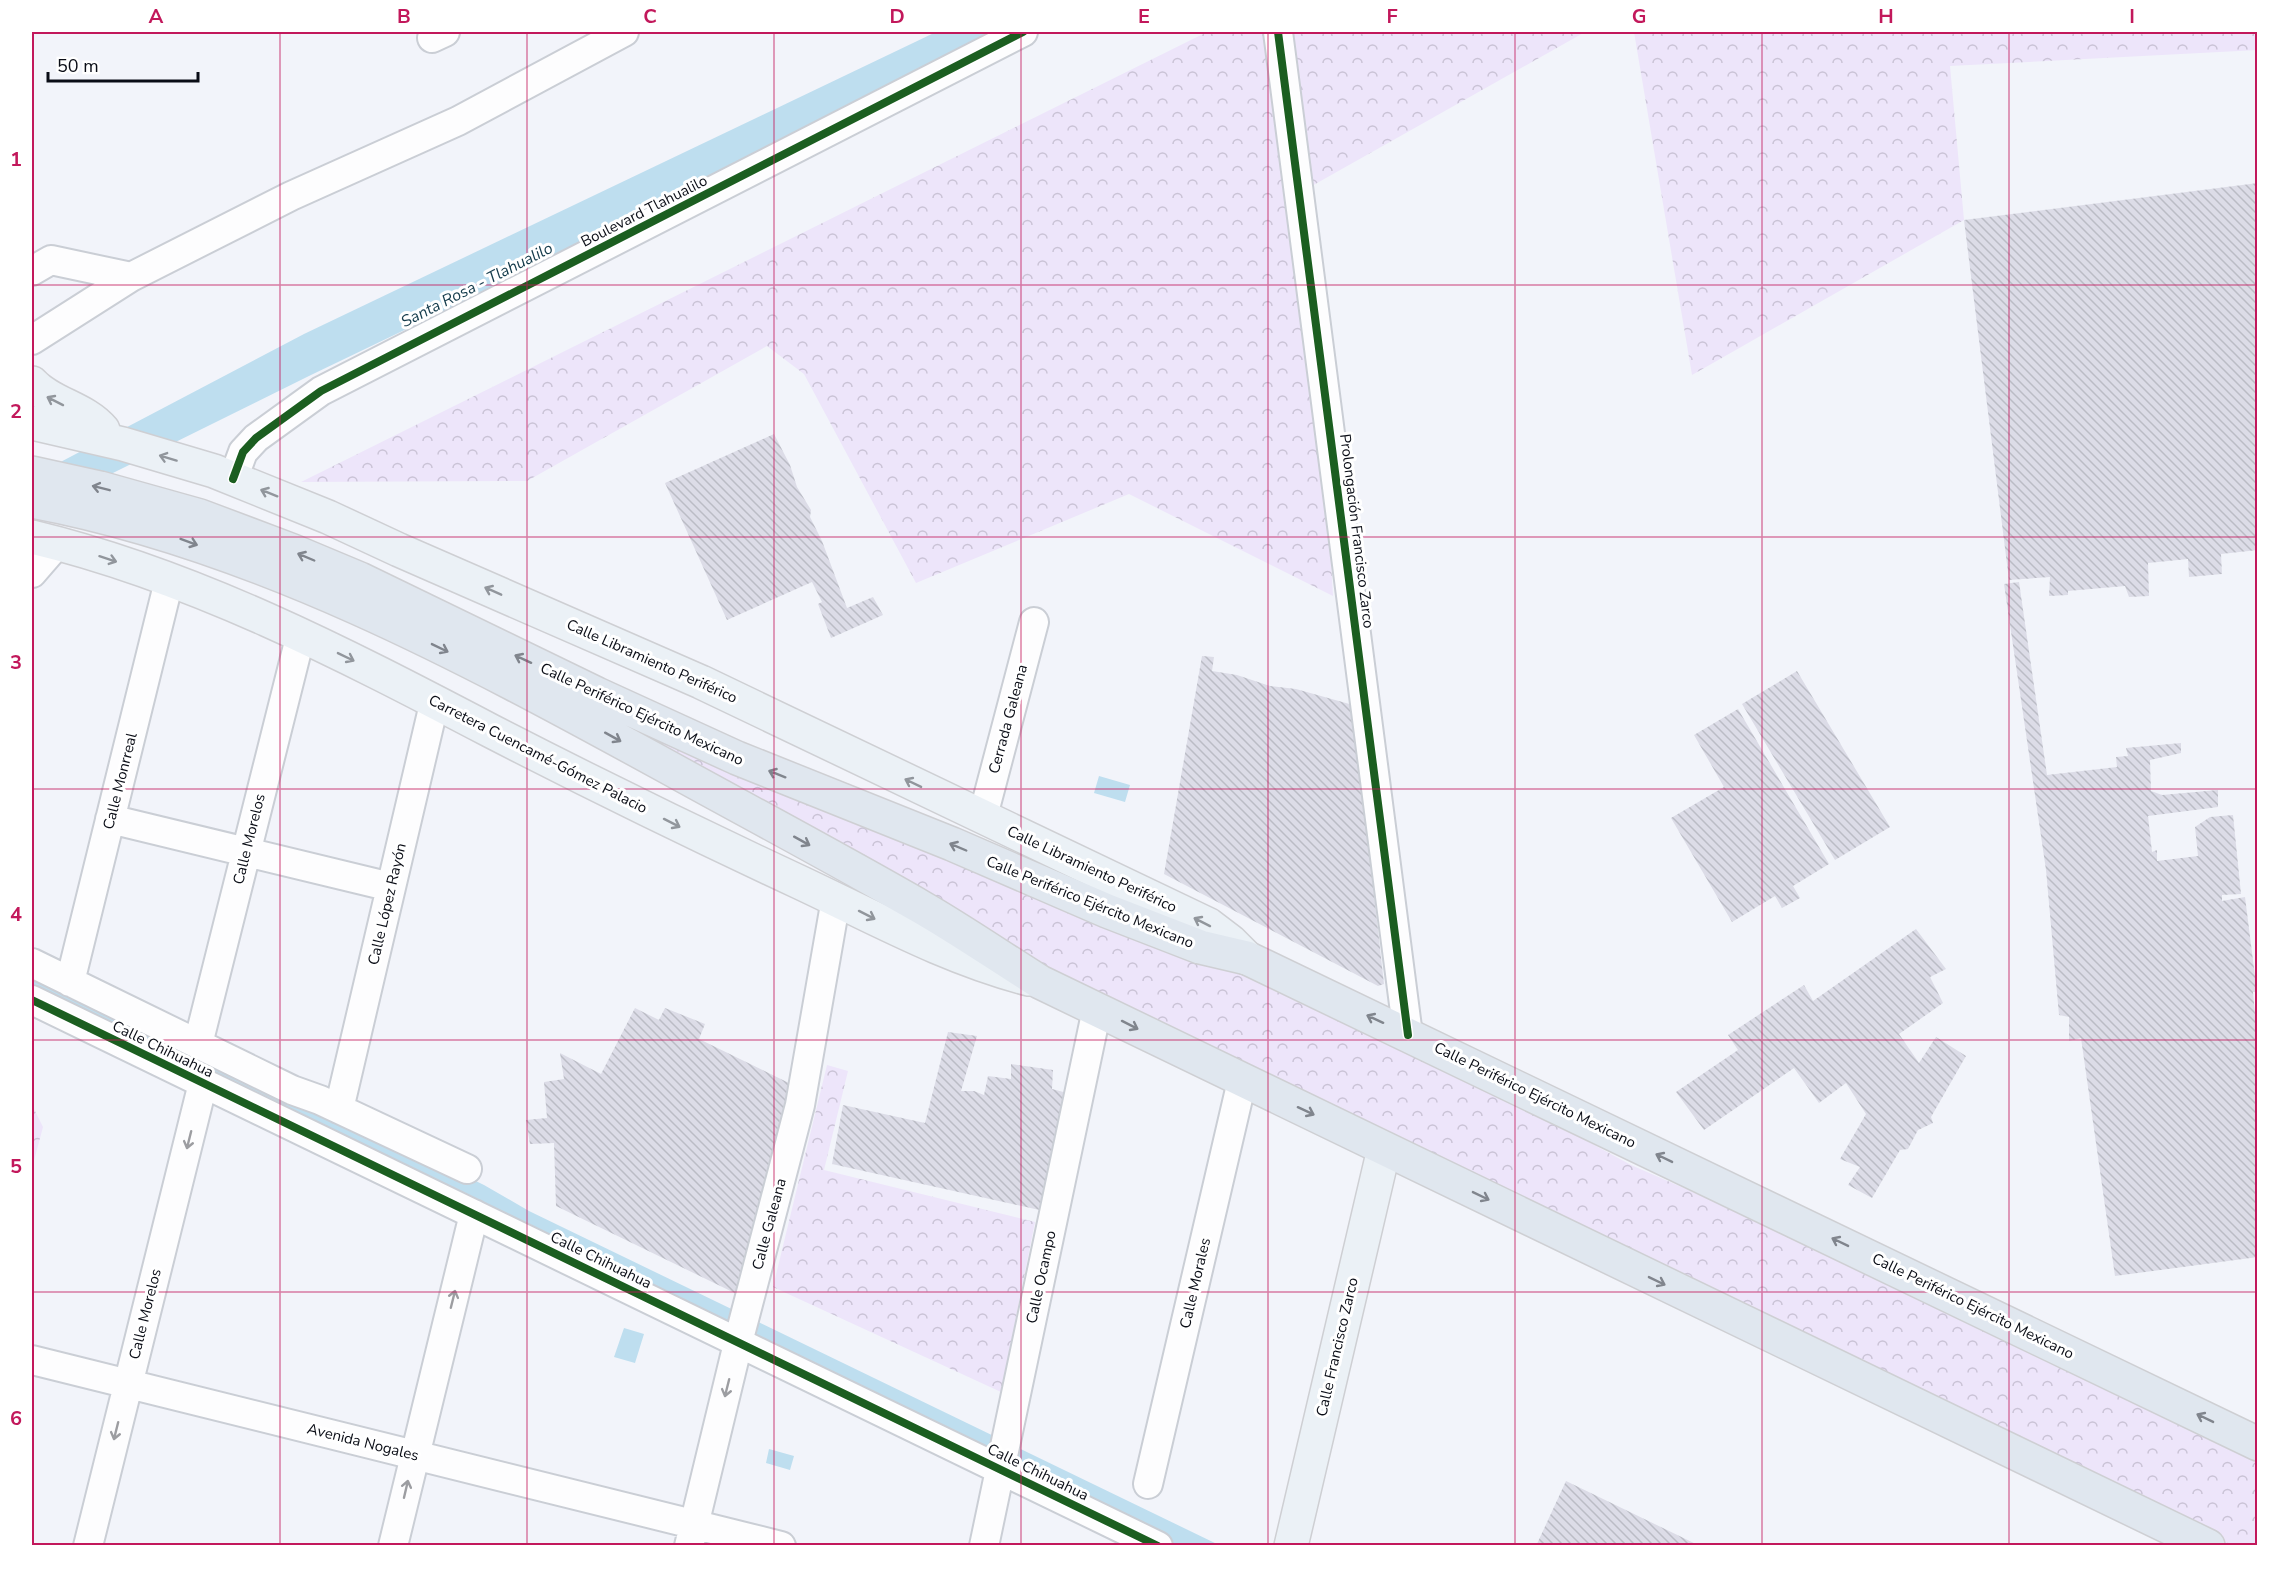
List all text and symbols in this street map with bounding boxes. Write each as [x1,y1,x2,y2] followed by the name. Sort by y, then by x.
[149,3,164,30] text: A
[397,3,411,30] text: B
[643,3,657,30] text: C
[889,3,905,30] text: D
[1138,3,1150,30] text: E
[1386,3,1398,30] text: F
[1632,3,1646,30] text: G
[1878,3,1894,30] text: H
[2129,3,2135,30] text: I
[48,45,198,83] scale bar
[57,54,99,78] text: 50 m
[10,146,22,173] text: 1
[577,170,711,252] street label: Boulevard Tlahualilo
[397,237,557,333] water label: Santa Rosa - Tlahualilo
[46,395,64,406] one-way arrow
[10,398,22,425] text: 2
[1335,433,1379,629] street label: Prolongación Francisco Zarco
[159,452,178,463] one-way arrow
[92,482,111,494] one-way arrow
[260,487,279,498] one-way arrow
[180,537,198,548] one-way arrow
[297,550,315,561] one-way arrow
[98,555,117,566] one-way arrow
[484,585,503,596] one-way arrow
[563,614,741,708] street label: Calle Libramiento Periférico
[430,642,448,654] one-way arrow
[10,649,22,676] text: 3
[337,651,355,663] one-way arrow
[515,652,533,664] one-way arrow
[537,658,747,770] street label: Calle Periférico Ejército Mexicano
[984,662,1032,776] street label: Cerrada Galeana
[425,690,651,818] street label: Carretera Cuencamé-Gómez Palacio
[98,730,142,832] street label: Calle Monrreal
[604,731,621,743] one-way arrow
[768,768,787,779] one-way arrow
[904,776,922,788] one-way arrow
[228,792,270,886] street label: Calle Morelos
[663,817,681,829] one-way arrow
[1004,821,1180,917] street label: Calle Libramiento Periférico
[793,835,810,847] one-way arrow
[363,841,411,967] street label: Calle López Rayón
[949,841,968,852] one-way arrow
[983,851,1197,953] street label: Calle Periférico Ejército Mexicano
[10,901,22,928] text: 4
[858,910,876,922] one-way arrow
[1194,916,1211,928] one-way arrow
[1366,1013,1384,1025] one-way arrow
[109,1016,217,1082] street label: Calle Chihuahua
[1121,1020,1139,1032] one-way arrow
[1431,1037,1639,1153] street label: Calle Periférico Ejército Mexicano
[1296,1106,1314,1118] one-way arrow
[182,1130,194,1149] one-way arrow
[1656,1151,1674,1163] one-way arrow
[10,1153,22,1180] text: 5
[747,1176,791,1272] street label: Calle Galeana
[1472,1190,1490,1202] one-way arrow
[547,1227,655,1293] street label: Calle Chihuahua
[1021,1229,1061,1325] street label: Calle Ocampo
[1175,1236,1215,1330] street label: Calle Morales
[1832,1236,1850,1247] one-way arrow
[1869,1248,2077,1364] street label: Calle Periférico Ejército Mexicano
[124,1267,166,1361] street label: Calle Morelos
[1647,1275,1665,1287] one-way arrow
[1311,1276,1363,1418] street label: Calle Francisco Zarco
[447,1290,459,1309] one-way arrow
[721,1378,733,1397] one-way arrow
[10,1405,22,1432] text: 6
[2196,1412,2214,1424] one-way arrow
[305,1418,421,1466] street label: Avenida Nogales
[109,1421,121,1440] one-way arrow
[984,1439,1092,1505] street label: Calle Chihuahua
[401,1479,413,1498] one-way arrow

